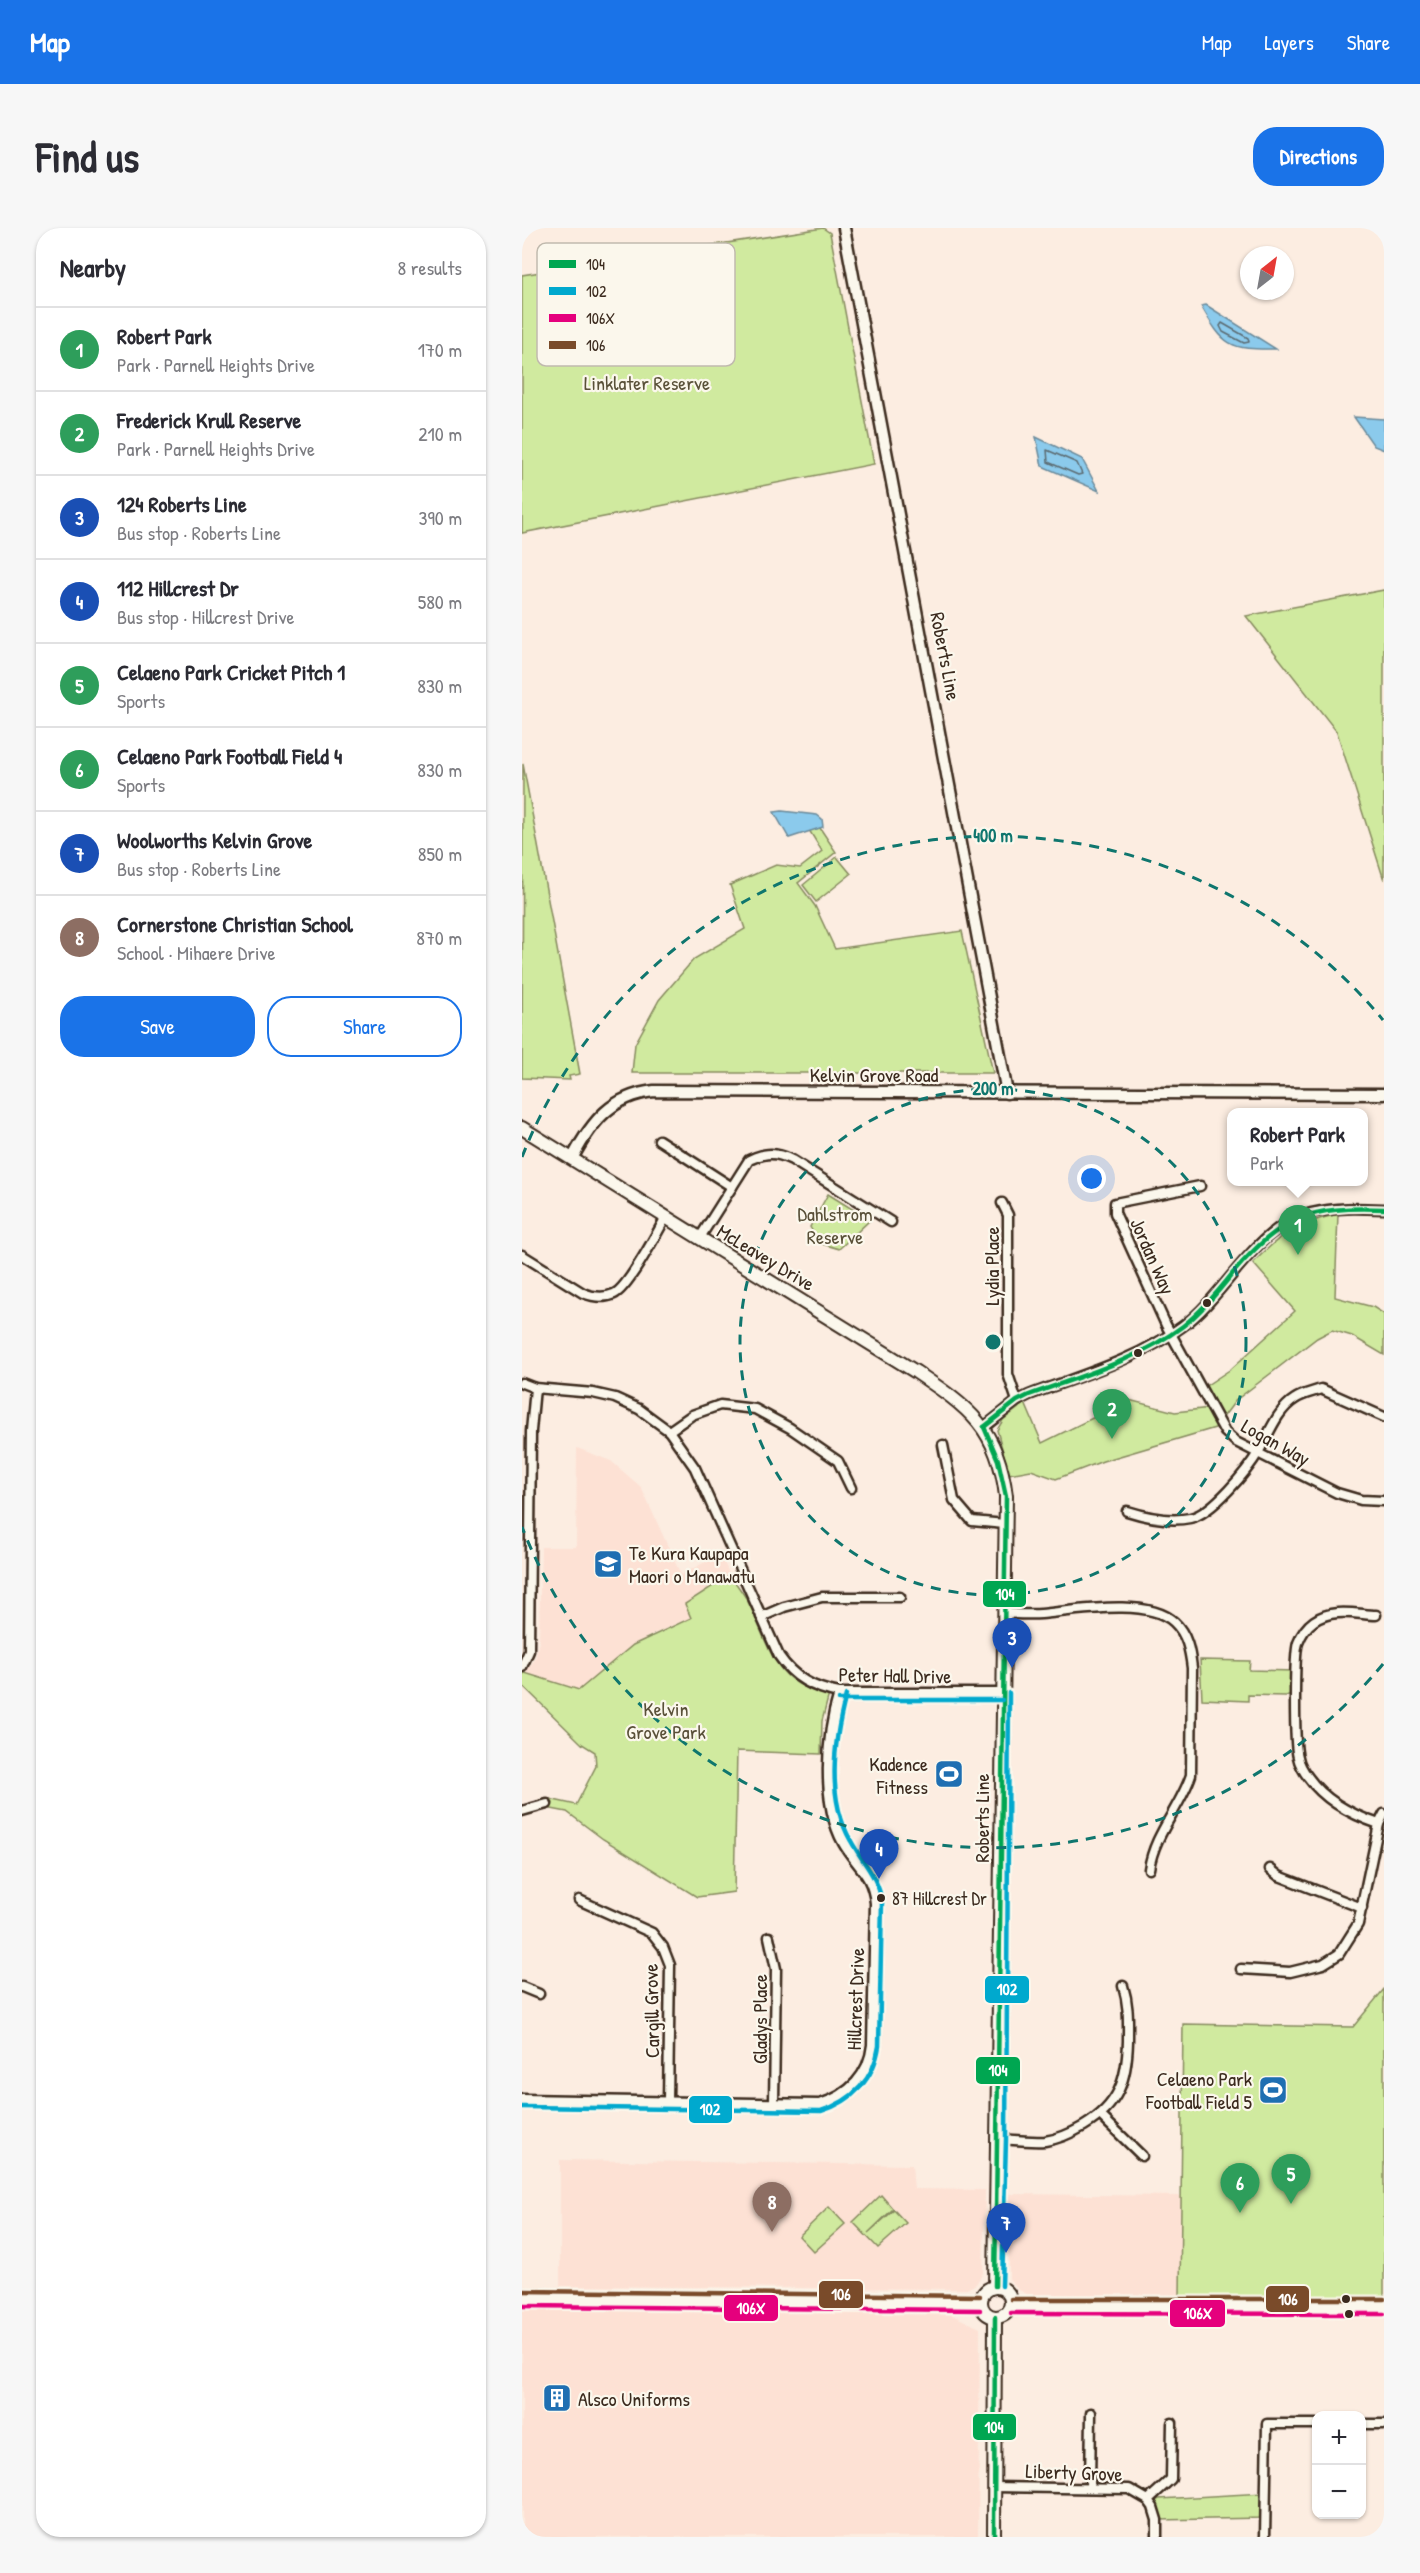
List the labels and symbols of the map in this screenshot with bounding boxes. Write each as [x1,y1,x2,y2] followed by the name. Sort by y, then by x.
[537,243,735,366] legend
[1240,246,1294,300] north arrow
[586,253,605,275] text: 104
[586,280,607,302] text: 102
[586,307,615,329] text: 106X
[586,334,605,356] text: 106
[584,369,710,396] park label: Linklater Reserve
[924,610,968,702] street label: Roberts Line
[973,823,1013,848] text: 400 m
[810,1061,938,1088] street label: Kelvin Grove Road
[973,1076,1013,1101] text: 200 m
[1077,1164,1106,1193] your location
[798,1200,873,1250] park label: Dahlstrom Reserve
[1278,1206,1318,1255] pin: 1
[1124,1213,1182,1299] street label: Jordan Way
[712,1217,820,1297] street label: McLeavey Drive
[978,1226,1005,1306] street label: Lydia Place
[1201,1297,1213,1309] unlabelled marker
[983,1332,1003,1352] centre of rings
[1132,1347,1144,1359] unlabelled marker
[1092,1390,1132,1439] pin: 2
[1237,1412,1315,1472] street label: Logan Way
[629,1539,755,1589] place label: Te Kura Kaupapa Maori o Manawatu
[592,1548,624,1580] school or university icon: Te Kura Kaupapa Maori o Manawatu
[982,1580,1027,1608] line badge: 104
[996,1583,1014,1605] text: 104
[992,1618,1032,1668] pin: 3
[838,1661,952,1689] street label: Peter Hall Drive
[626,1695,706,1745] park label: Kelvin Grove Park
[869,1750,928,1800] place label: Kadence Fitness
[933,1758,965,1790] sports icon: Kadence Fitness
[968,1773,995,1863] street label: Roberts Line
[860,1830,898,1879] pin: 4
[892,1886,987,1911] place label: 87 Hillcrest Dr
[875,1892,887,1904] marker: 87 Hillcrest Dr
[840,1947,870,2051] street label: Hillcrest Drive
[637,1964,665,2058] street label: Cargill Grove
[746,1974,773,2064] street label: Gladys Place
[984,1975,1030,2004] line badge: 102
[997,1978,1018,2000] text: 102
[975,2056,1021,2085] line badge: 104
[989,2059,1007,2081] text: 104
[1145,2065,1253,2115] place label: Celaeno Park Football Field 5
[1257,2074,1289,2106] sports icon: Celaeno Park Football Field 5
[688,2095,733,2124] line badge: 102
[700,2098,721,2120] text: 102
[1272,2154,1310,2204] pin: 5
[1220,2164,1260,2213] pin: 6
[752,2182,792,2232] pin: 8
[986,2204,1026,2253] pin: 7
[818,2280,864,2309] line badge: 106
[831,2283,851,2305] text: 106
[1265,2285,1310,2313] line badge: 106
[1278,2288,1298,2310] text: 106
[1340,2293,1352,2305] unlabelled marker
[723,2294,779,2322] line badge: 106X
[737,2297,766,2319] text: 106X
[1169,2299,1226,2328] line badge: 106X
[1184,2302,1213,2324] text: 106X
[1343,2308,1355,2320] unlabelled marker
[541,2382,573,2414] building icon: Alsco Uniforms
[578,2385,690,2412] place label: Alsco Uniforms
[972,2413,1017,2441] line badge: 104
[985,2416,1003,2438] text: 104
[1025,2457,1123,2487] street label: Liberty Grove

